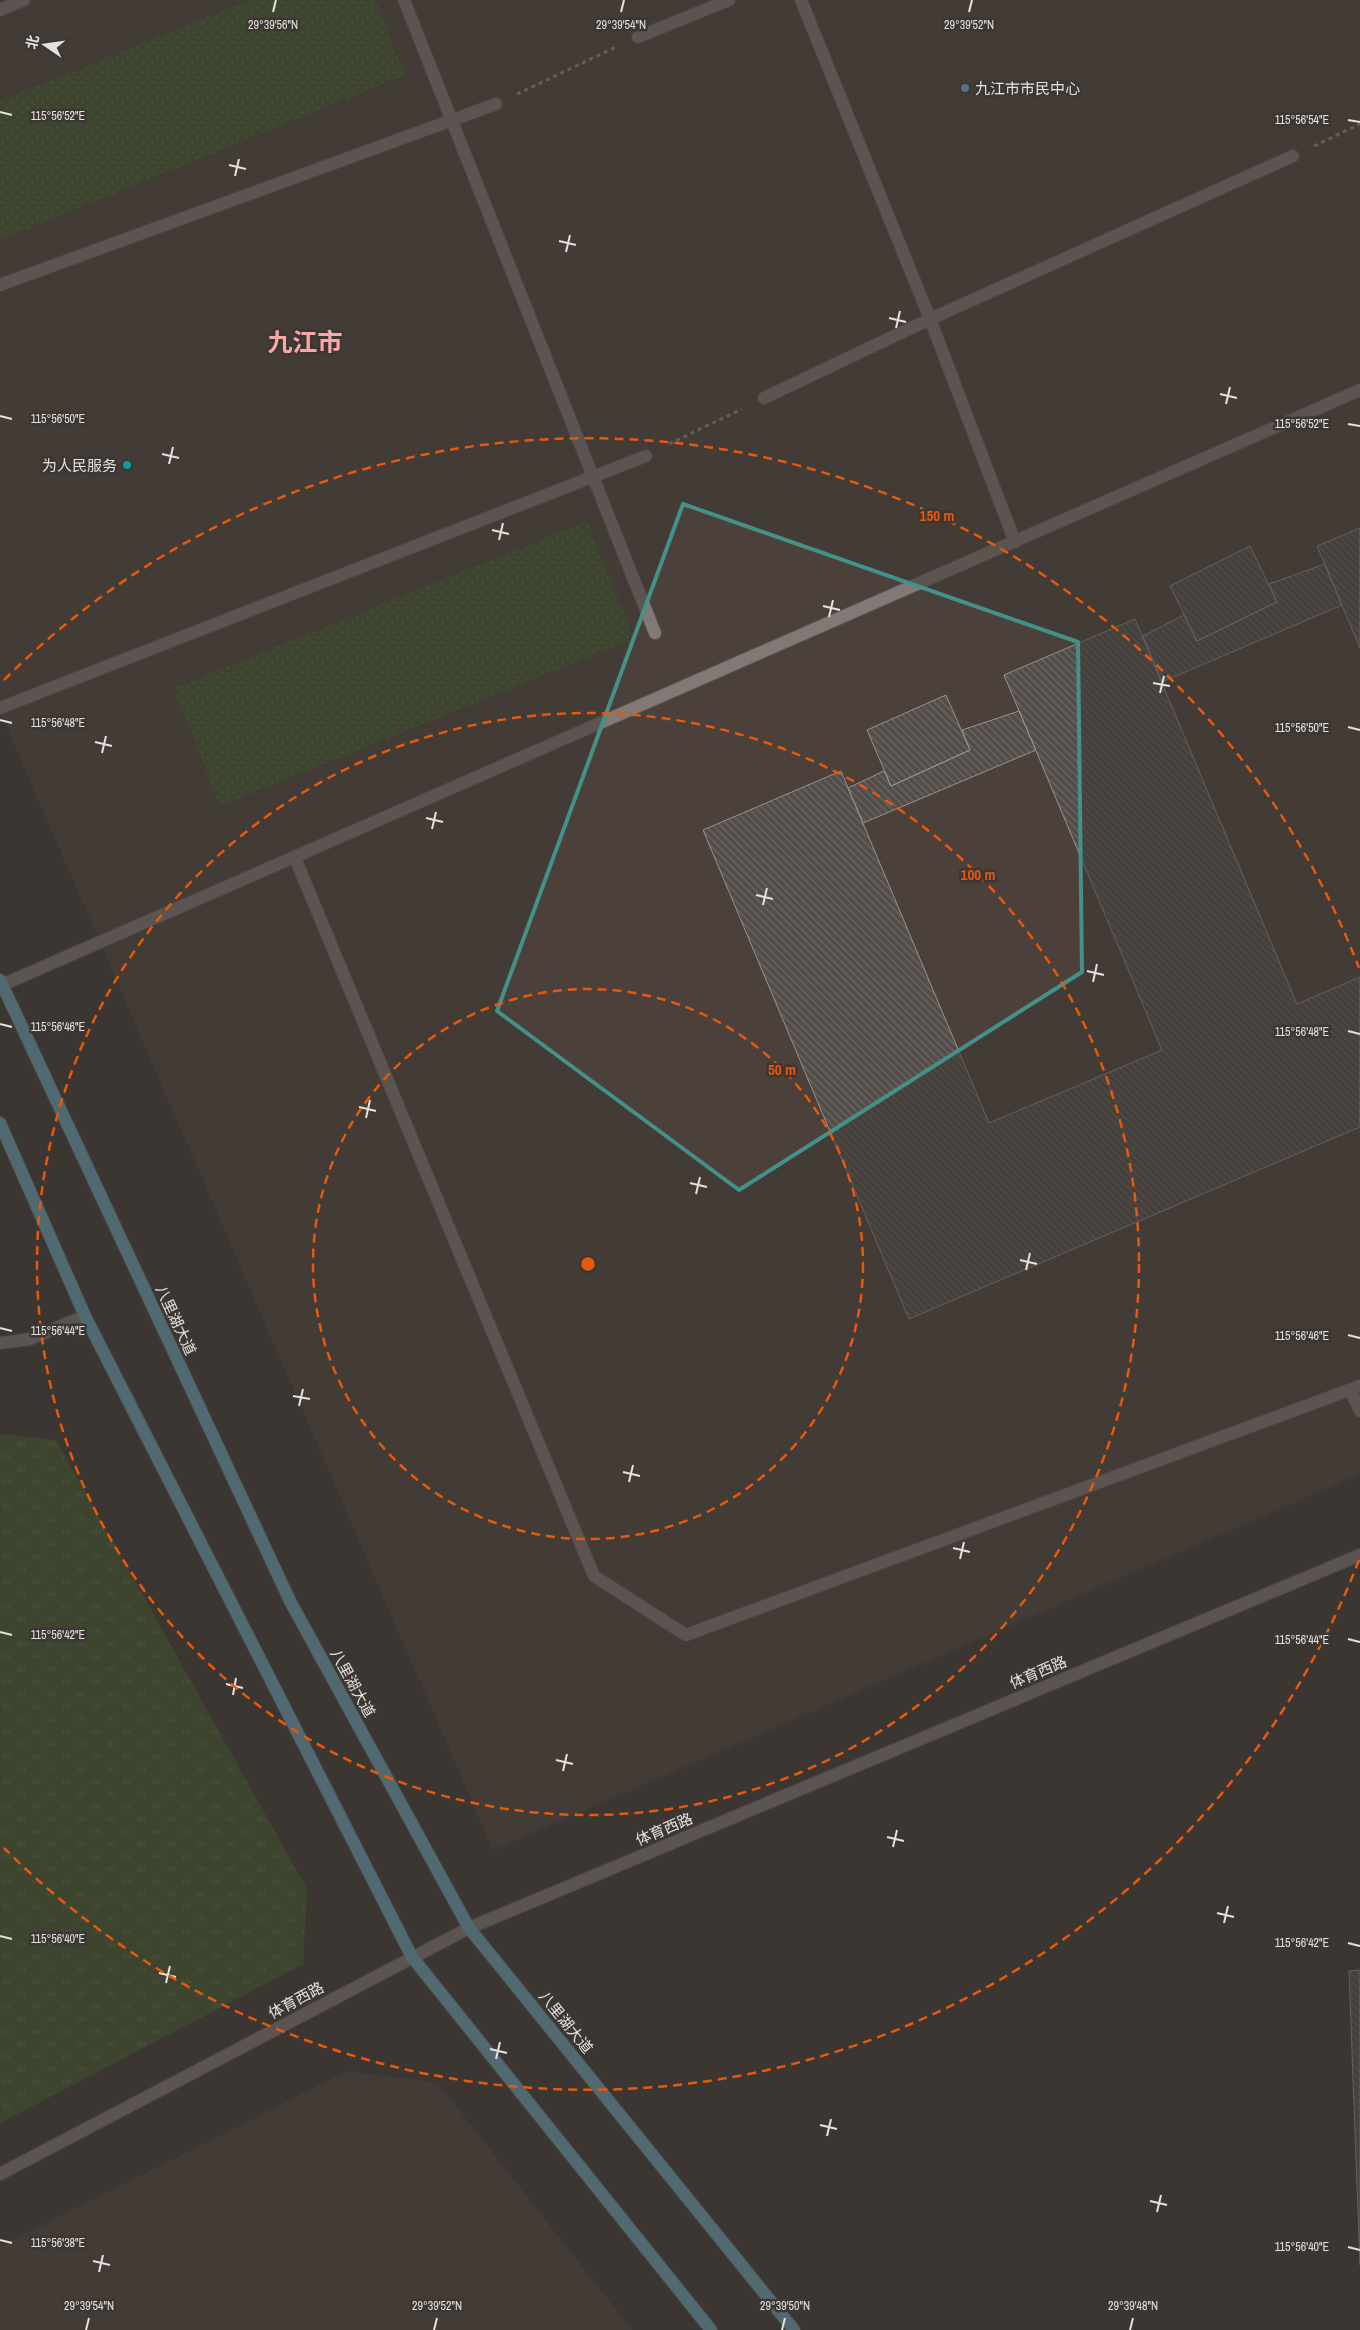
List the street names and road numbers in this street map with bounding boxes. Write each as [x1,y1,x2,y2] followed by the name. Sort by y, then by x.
[151,1282,201,1358] street label: 八里湖大道
[326,1645,380,1721] street label: 八里湖大道
[1006,1651,1070,1693] street label: 体育西路
[632,1808,696,1850] street label: 体育西路
[265,1977,327,2023] street label: 体育西路
[534,1986,598,2058] street label: 八里湖大道

